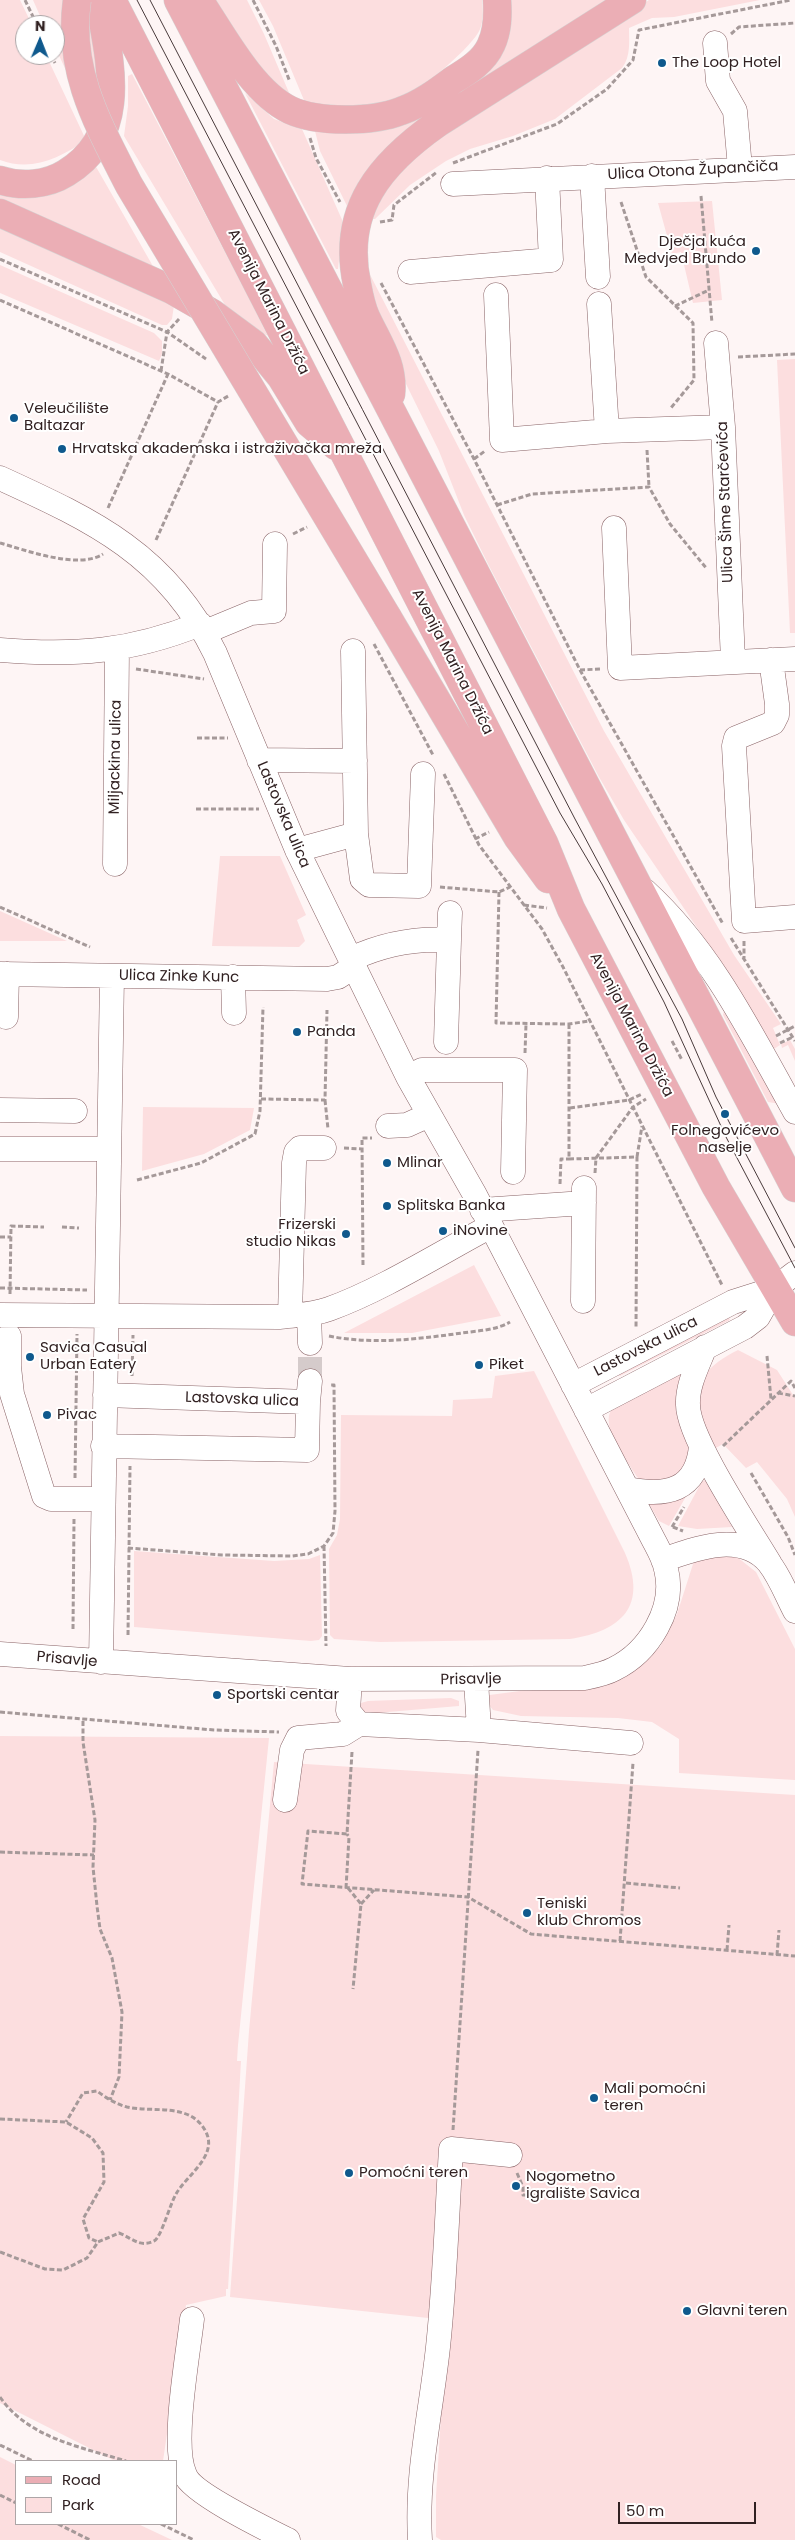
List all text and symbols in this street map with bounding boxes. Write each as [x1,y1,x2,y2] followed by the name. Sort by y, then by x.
[15,15,65,65] north arrow
[35,16,46,36] text: N
[672,54,781,72] place label: The Loop Hotel
[656,57,668,69] marker: The Loop Hotel
[607,158,779,184] street label: Ulica Otona Župančiča
[223,226,313,378] street label: Avenija Marina Držića
[624,233,746,268] place label: Dječja kuća Medvjed Brundo
[750,245,762,257] marker: Dječja kuća Medvjed Brundo
[24,400,109,435] place label: Veleučilište Baltazar
[8,412,20,424] marker: Veleučilište Baltazar
[714,421,738,583] street label: Ulica Šime Starčevića
[72,440,382,458] place label: Hrvatska akademska i istraživačka mreža
[56,443,68,455] marker: Hrvatska akademska i istraživačka mreža
[407,586,497,738] street label: Avenija Marina Držića
[106,700,126,814] street label: Miljackina ulica
[252,759,314,871] street label: Lastovska ulica
[585,950,677,1100] street label: Avenija Marina Držića
[119,967,239,987] street label: Ulica Zinke Kunc
[307,1023,356,1041] place label: Panda
[291,1026,303,1038] marker: Panda
[719,1108,731,1120] marker: Folnegovićevo naselje
[671,1122,779,1157] place label: Folnegovićevo naselje
[397,1154,443,1172] place label: Mlinar
[381,1157,393,1169] marker: Mlinar
[397,1197,505,1215] place label: Splitska Banka
[381,1200,393,1212] marker: Splitska Banka
[246,1216,336,1251] place label: Frizerski studio Nikas
[453,1222,508,1240] place label: iNovine
[437,1225,449,1237] marker: iNovine
[340,1228,352,1240] marker: Frizerski studio Nikas
[591,1313,701,1381] street label: Lastovska ulica
[40,1339,147,1374] place label: Savica Casual Urban Eatery
[24,1351,36,1363] marker: Savica Casual Urban Eatery
[489,1356,524,1374] place label: Piket
[473,1359,485,1371] marker: Piket
[185,1389,299,1411] street label: Lastovska ulica
[57,1406,97,1424] place label: Pivac
[41,1409,53,1421] marker: Pivac
[36,1648,98,1672] street label: Prisavlje
[440,1670,502,1690] street label: Prisavlje
[227,1686,339,1704] place label: Sportski centar
[211,1689,223,1701] marker: Sportski centar
[537,1895,641,1930] place label: Teniski klub Chromos
[521,1907,533,1919] marker: Teniski klub Chromos
[604,2080,706,2115] place label: Mali pomoćni teren
[588,2092,600,2104] marker: Mali pomoćni teren
[359,2164,468,2182] place label: Pomoćni teren
[343,2167,355,2179] marker: Pomoćni teren
[526,2168,640,2203] place label: Nogometno igralište Savica
[510,2180,522,2192] marker: Nogometno igralište Savica
[697,2302,787,2320] place label: Glavni teren
[681,2305,693,2317] marker: Glavni teren
[15,2460,178,2525] legend
[62,2469,101,2490] text: Road
[620,2492,758,2524] scale bar
[62,2494,94,2515] text: Park
[626,2500,664,2521] text: 50 m

